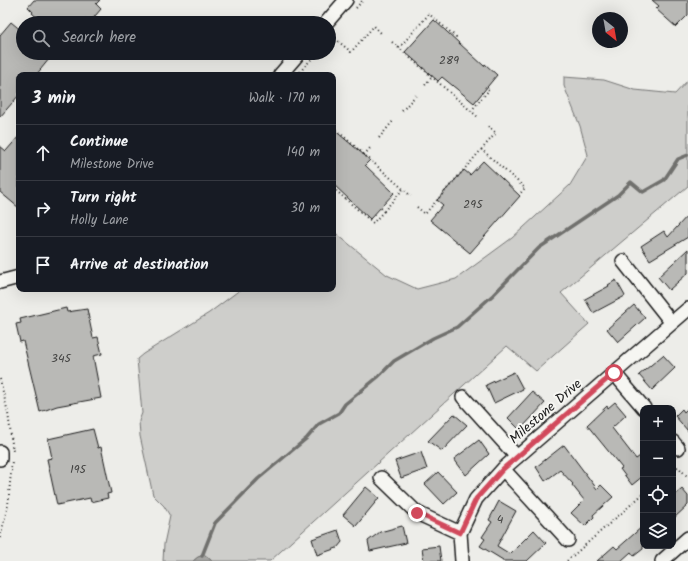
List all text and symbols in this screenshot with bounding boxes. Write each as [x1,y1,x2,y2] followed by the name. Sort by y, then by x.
[592,12,628,48] north arrow
[16,16,336,60] search box
[62,26,136,50] text: Search here
[30,27,52,49] icon: search
[439,51,459,70] house number: 289
[32,85,76,112] text: 3 min
[249,88,320,109] text: Walk · 170 m
[70,130,128,154] text: Continue
[32,142,54,164] icon: ahead
[287,142,320,163] text: 140 m
[70,154,154,175] text: Milestone Drive
[70,186,137,210] text: Turn right
[463,195,484,214] house number: 295
[32,198,54,220] icon: right
[291,198,320,219] text: 30 m
[70,210,128,231] text: Holly Lane
[70,253,209,277] text: Arrive at destination
[32,254,54,276] icon: arrive
[51,349,73,368] house number: 345
[605,364,623,382] route start
[504,373,588,450] street label: Milestone Drive
[640,405,676,549] map controls
[640,405,676,441] button: +
[640,441,676,477] button: −
[70,460,88,479] house number: 195
[640,477,676,513] button: locate
[408,504,426,522] route end
[497,510,504,529] house number: 4
[640,513,676,549] button: layers

